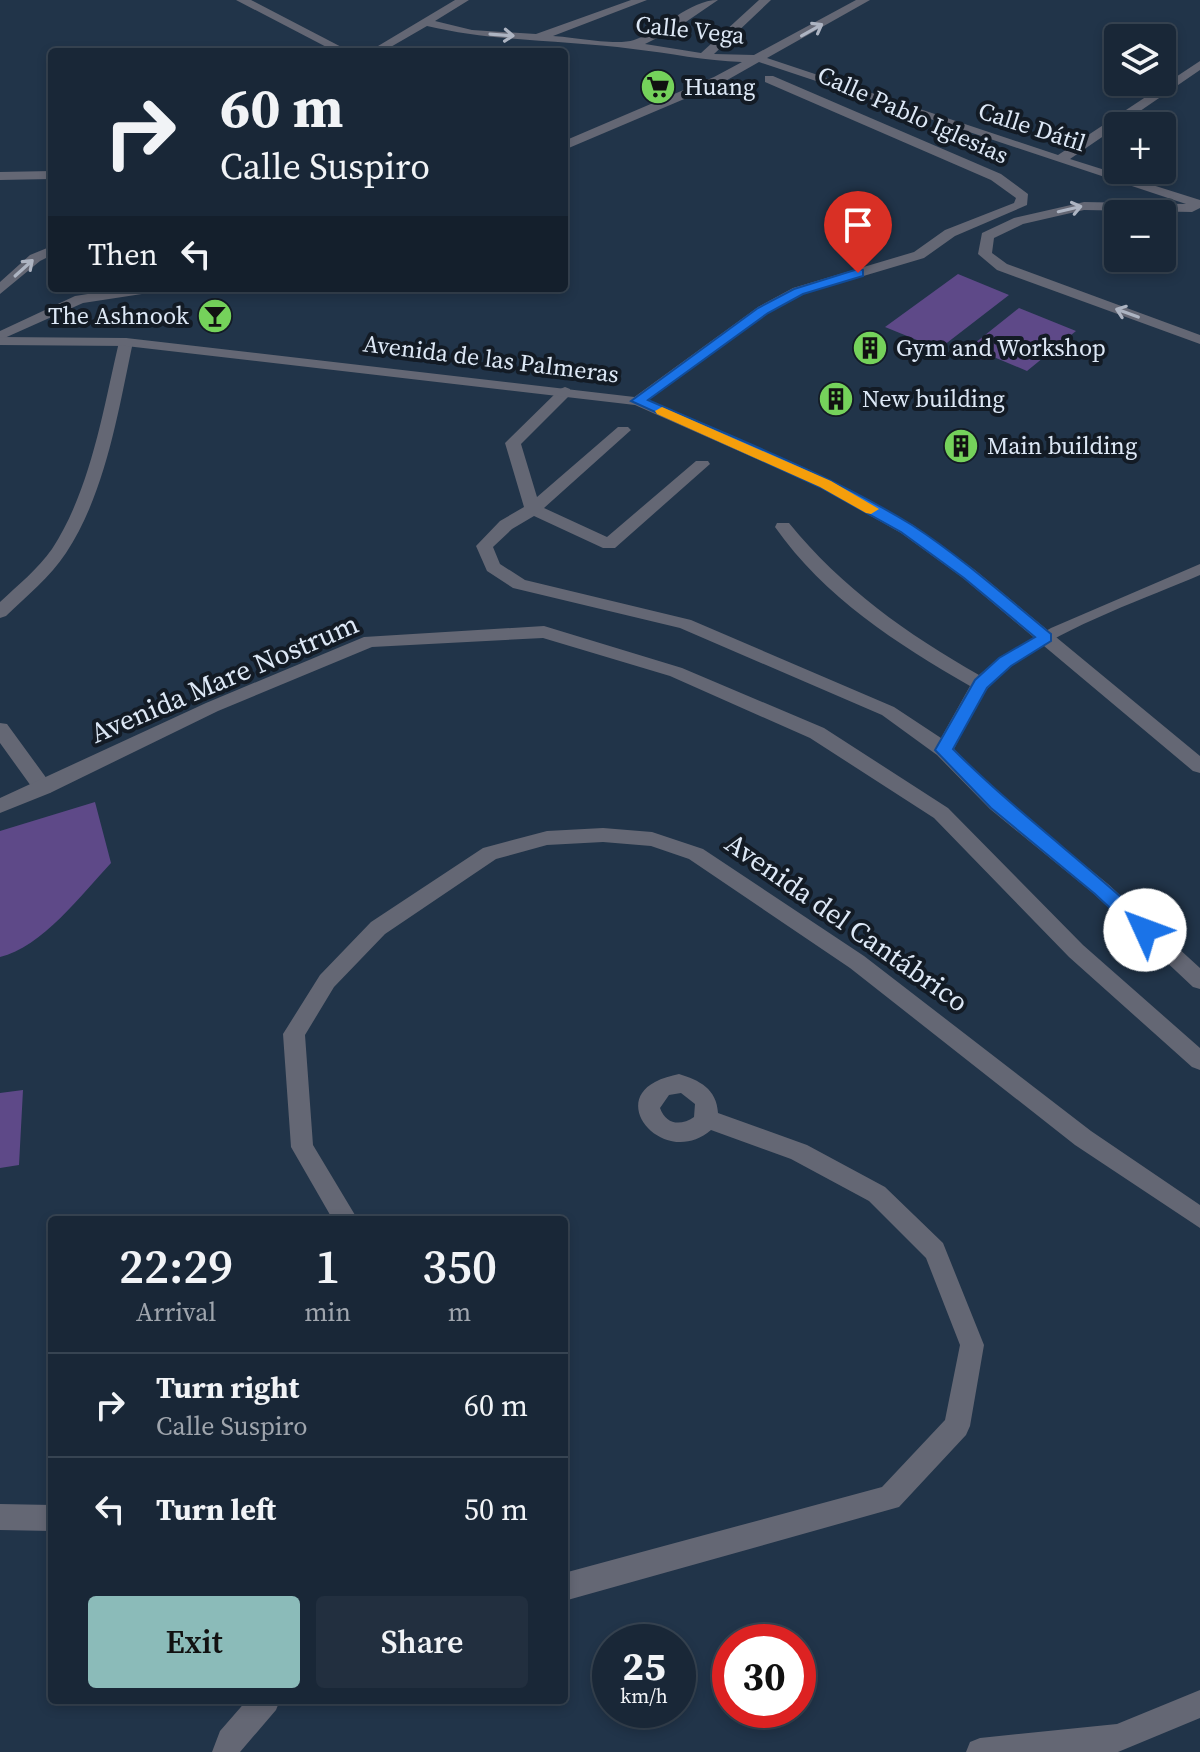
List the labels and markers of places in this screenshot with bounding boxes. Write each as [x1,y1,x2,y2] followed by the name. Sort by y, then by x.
[639,68,677,106] supermarket icon: Huang
[684,70,755,103] place label: Huang
[824,191,892,273] pin
[196,297,234,335] bar icon: The Ashnook
[48,299,190,332] place label: The Ashnook
[851,329,889,367] building icon: Gym and Workshop
[896,331,1106,364] place label: Gym and Workshop
[817,380,855,418] building icon: New building
[862,382,1005,415] place label: New building
[942,427,980,465] building icon: Main building
[987,429,1137,462] place label: Main building

